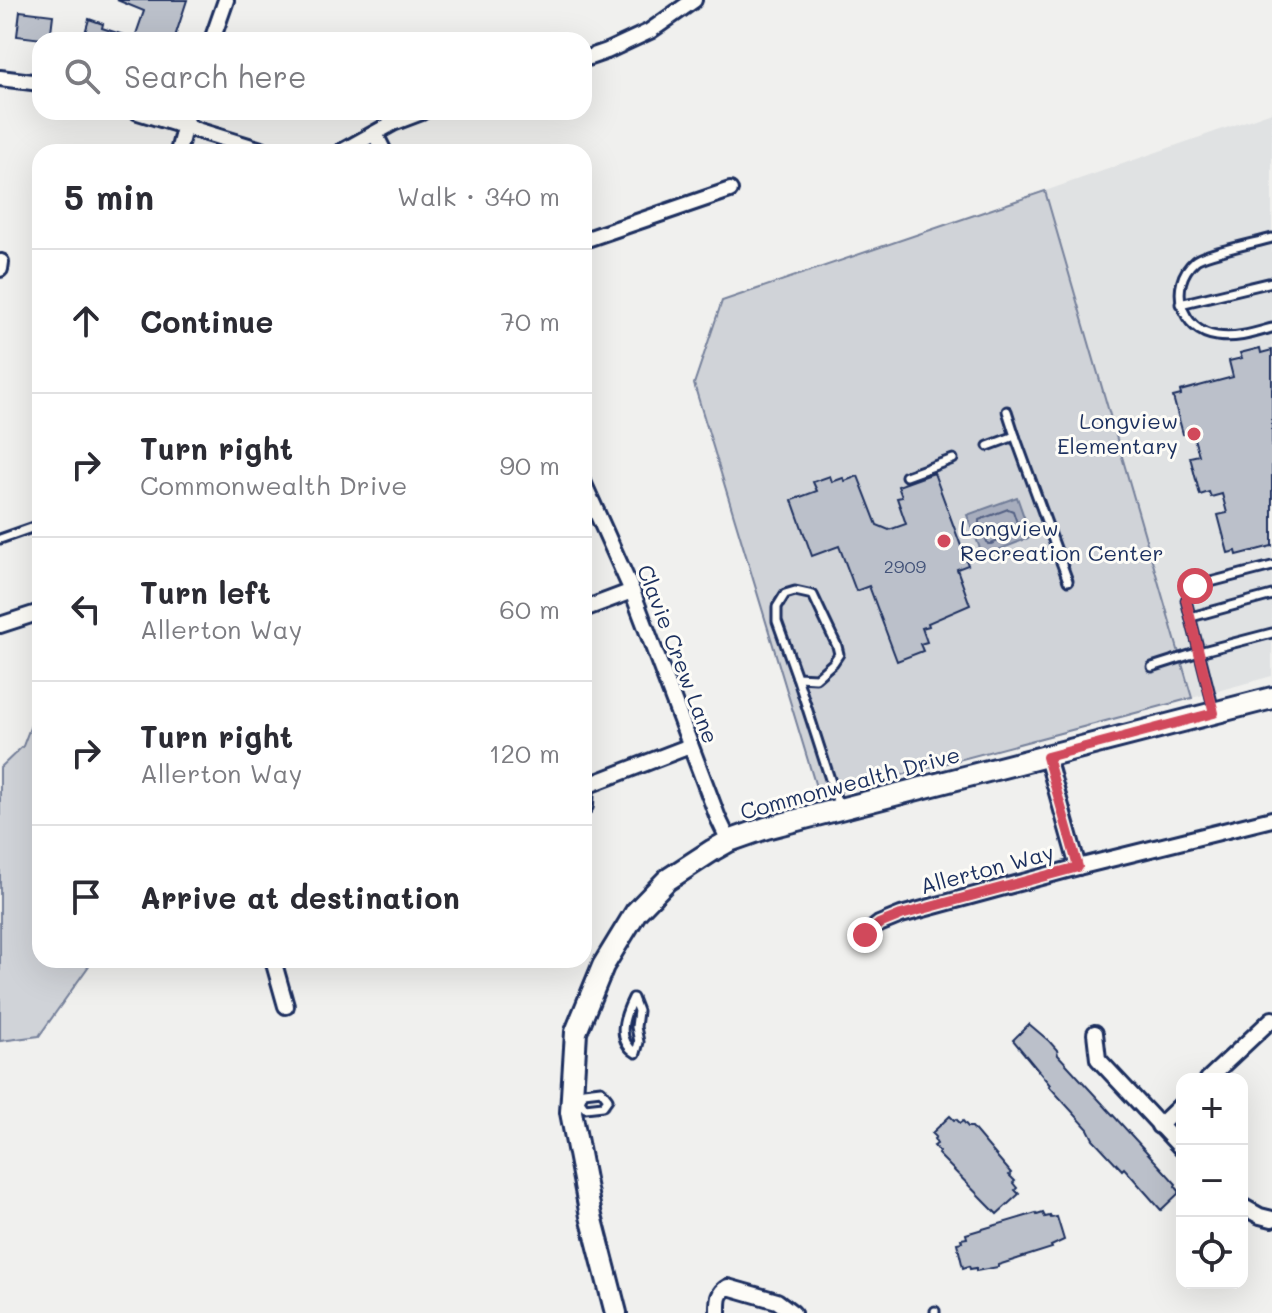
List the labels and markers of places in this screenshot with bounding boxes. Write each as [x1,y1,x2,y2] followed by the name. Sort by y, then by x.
[1057,406,1178,460] place label: Longview Elementary
[1185,425,1203,443] marker: Longview Elementary
[960,513,1164,567] place label: Longview Recreation Center
[935,532,953,550] marker: Longview Recreation Center

